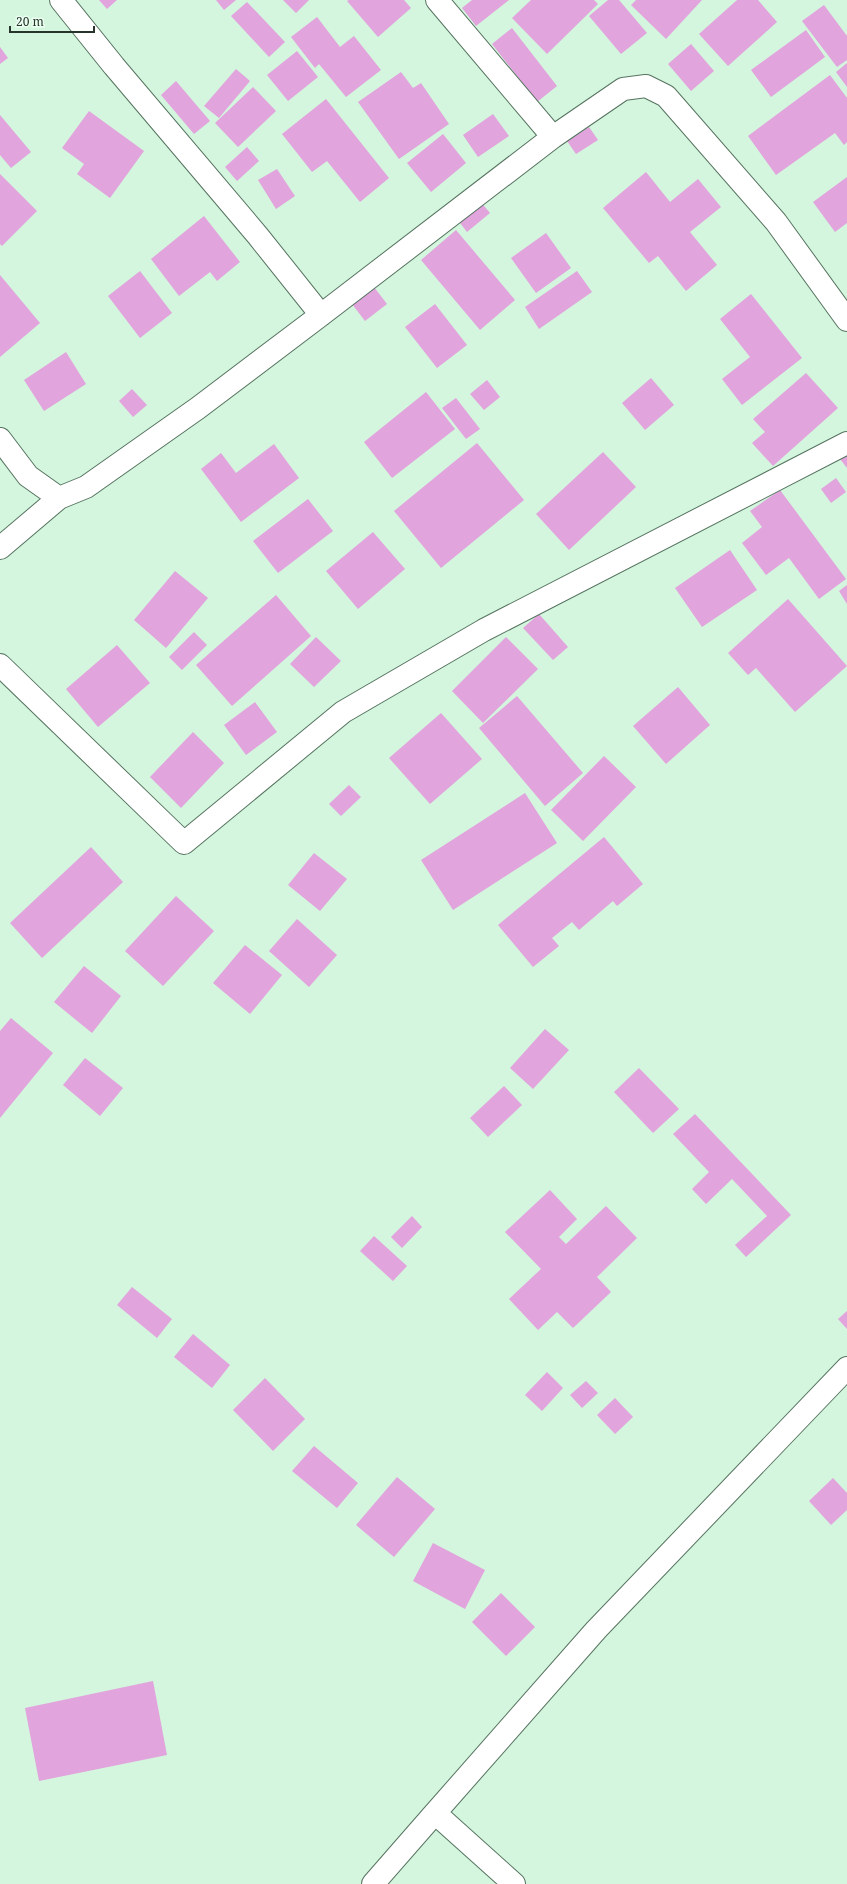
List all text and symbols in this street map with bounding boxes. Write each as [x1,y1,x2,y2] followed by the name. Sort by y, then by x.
[10,8,94,34] scale bar
[16,13,44,30] text: 20 m

